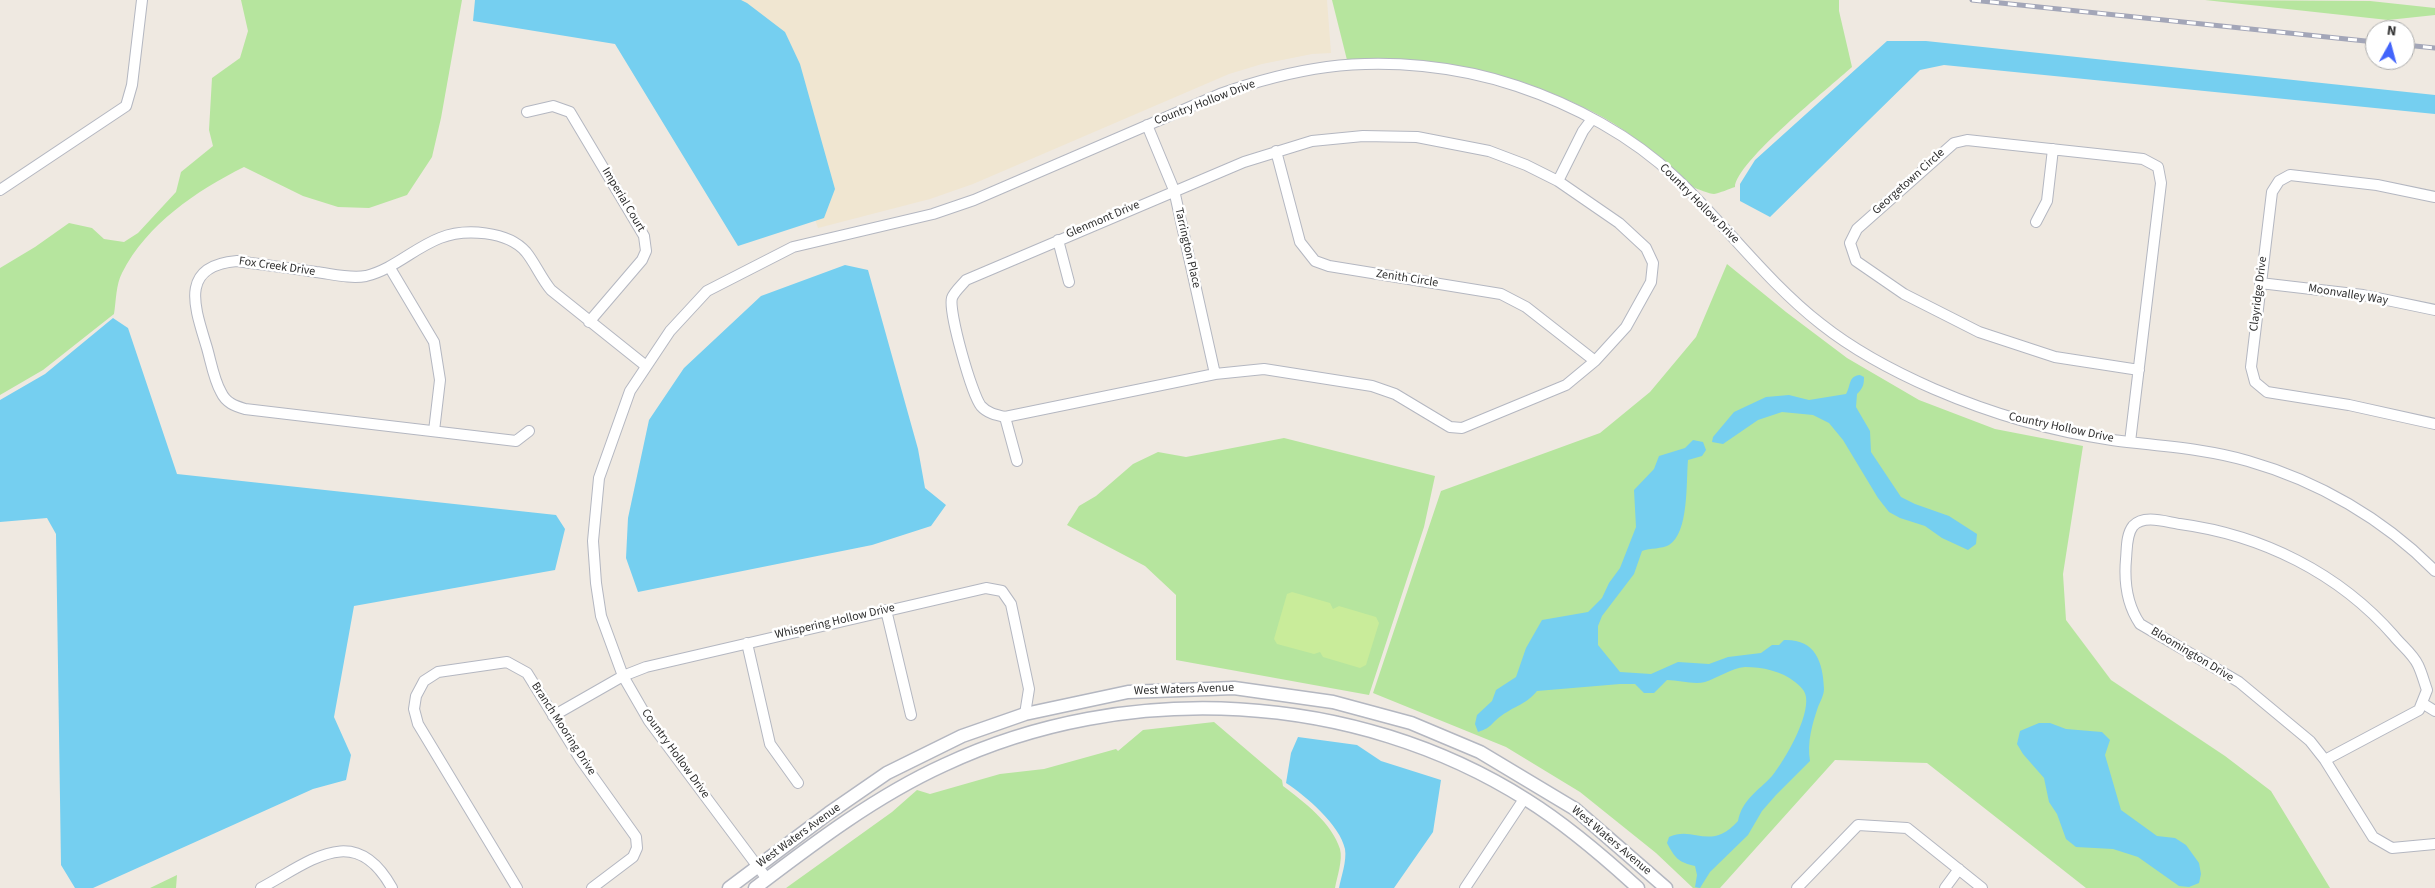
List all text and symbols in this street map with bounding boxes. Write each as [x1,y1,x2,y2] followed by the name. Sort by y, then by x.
[2365,20,2415,70] north arrow
[2386,21,2398,42] text: N
[1153,77,1257,129] street label: Country Hollow Drive
[1870,146,1948,218] street label: Georgetown Circle
[1656,161,1742,247] street label: Country Hollow Drive
[598,165,648,235] street label: Imperial Court
[1064,198,1142,242] street label: Glenmont Drive
[1171,206,1203,290] street label: Tarrington Place
[238,255,316,279] street label: Fox Creek Drive
[2247,256,2271,332] street label: Clayridge Drive
[1375,267,1439,291] street label: Zenith Circle
[2307,282,2389,308] street label: Moonvalley Way
[2007,410,2115,446] street label: Country Hollow Drive
[774,601,896,643] street label: Whispering Hollow Drive
[2148,625,2236,685] street label: Bloomington Drive
[528,680,598,778] street label: Branch Mooring Drive
[1134,681,1234,699] street label: West Waters Avenue
[638,707,712,801] street label: Country Hollow Drive
[754,801,844,871] street label: West Waters Avenue
[1568,803,1654,879] street label: West Waters Avenue

